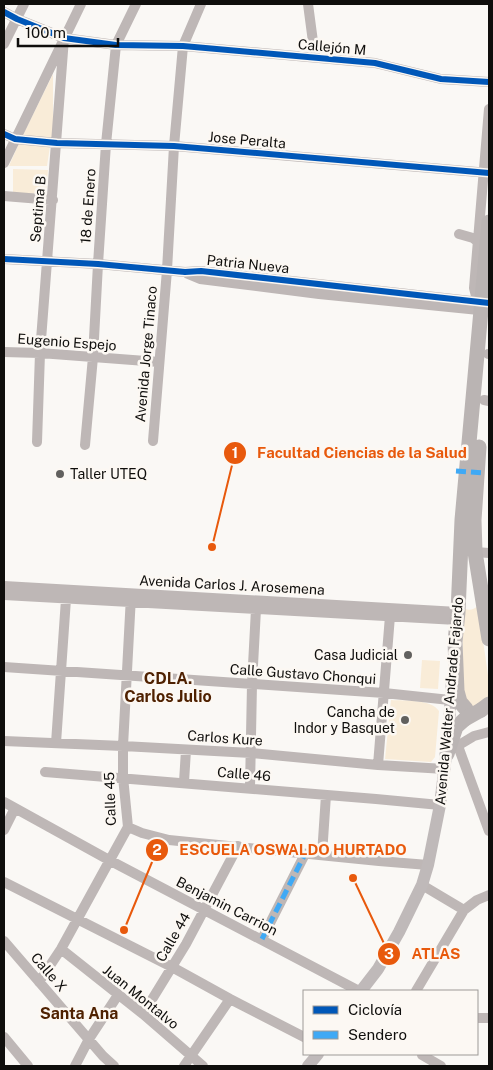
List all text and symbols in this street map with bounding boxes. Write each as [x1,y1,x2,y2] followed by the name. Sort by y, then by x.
[18,15,118,47] scale bar
[25,24,66,41] text: 100 m
[297,36,367,58] street label: Callejón M
[207,129,287,151] street label: Jose Peralta
[77,168,99,244] street label: 18 de Enero
[27,175,49,243] street label: Septima B
[206,252,290,276] street label: Patria Nueva
[132,285,160,423] street label: Avenida Jorge Tinaco
[17,331,117,353] street label: Eugenio Espejo
[222,438,477,468] callout: Facultad Ciencias de la Salud
[232,444,238,461] text: 1
[257,444,467,461] text: Facultad Ciencias de la Salud
[70,466,147,482] place label: Taller UTEQ
[54,468,66,480] marker: Taller UTEQ
[139,572,325,598] street label: Avenida Carlos J. Arosemena
[432,596,466,806] street label: Avenida Walter Andrade Fajardo
[314,647,398,663] place label: Casa Judicial
[402,649,414,661] marker: Casa Judicial
[229,661,377,687] street label: Calle Gustavo Chonqui
[124,669,212,706] district label: CDLA. Carlos Julio
[293,704,395,736] place label: Cancha de Indor y Basquet
[399,714,411,726] marker: Cancha de Indor y Basquet
[187,727,263,749] street label: Carlos Kure
[216,764,272,784] street label: Calle 46
[101,772,119,826] street label: Calle 45
[144,835,417,865] callout: ESCUELA OSWALDO HURTADO
[152,841,162,858] text: 2
[179,841,407,858] text: ESCUELA OSWALDO HURTADO
[174,874,280,938] street label: Benjamin Carrion
[153,909,194,964] street label: Calle 44
[377,939,470,969] callout: ATLAS
[384,945,394,962] text: 3
[412,945,460,962] text: ATLAS
[28,949,70,995] street label: Calle X
[100,962,182,1032] street label: Juan Montalvo
[303,990,478,1055] legend
[348,1001,402,1018] text: Ciclovía
[40,1004,118,1023] district label: Santa Ana
[348,1026,407,1043] text: Sendero

